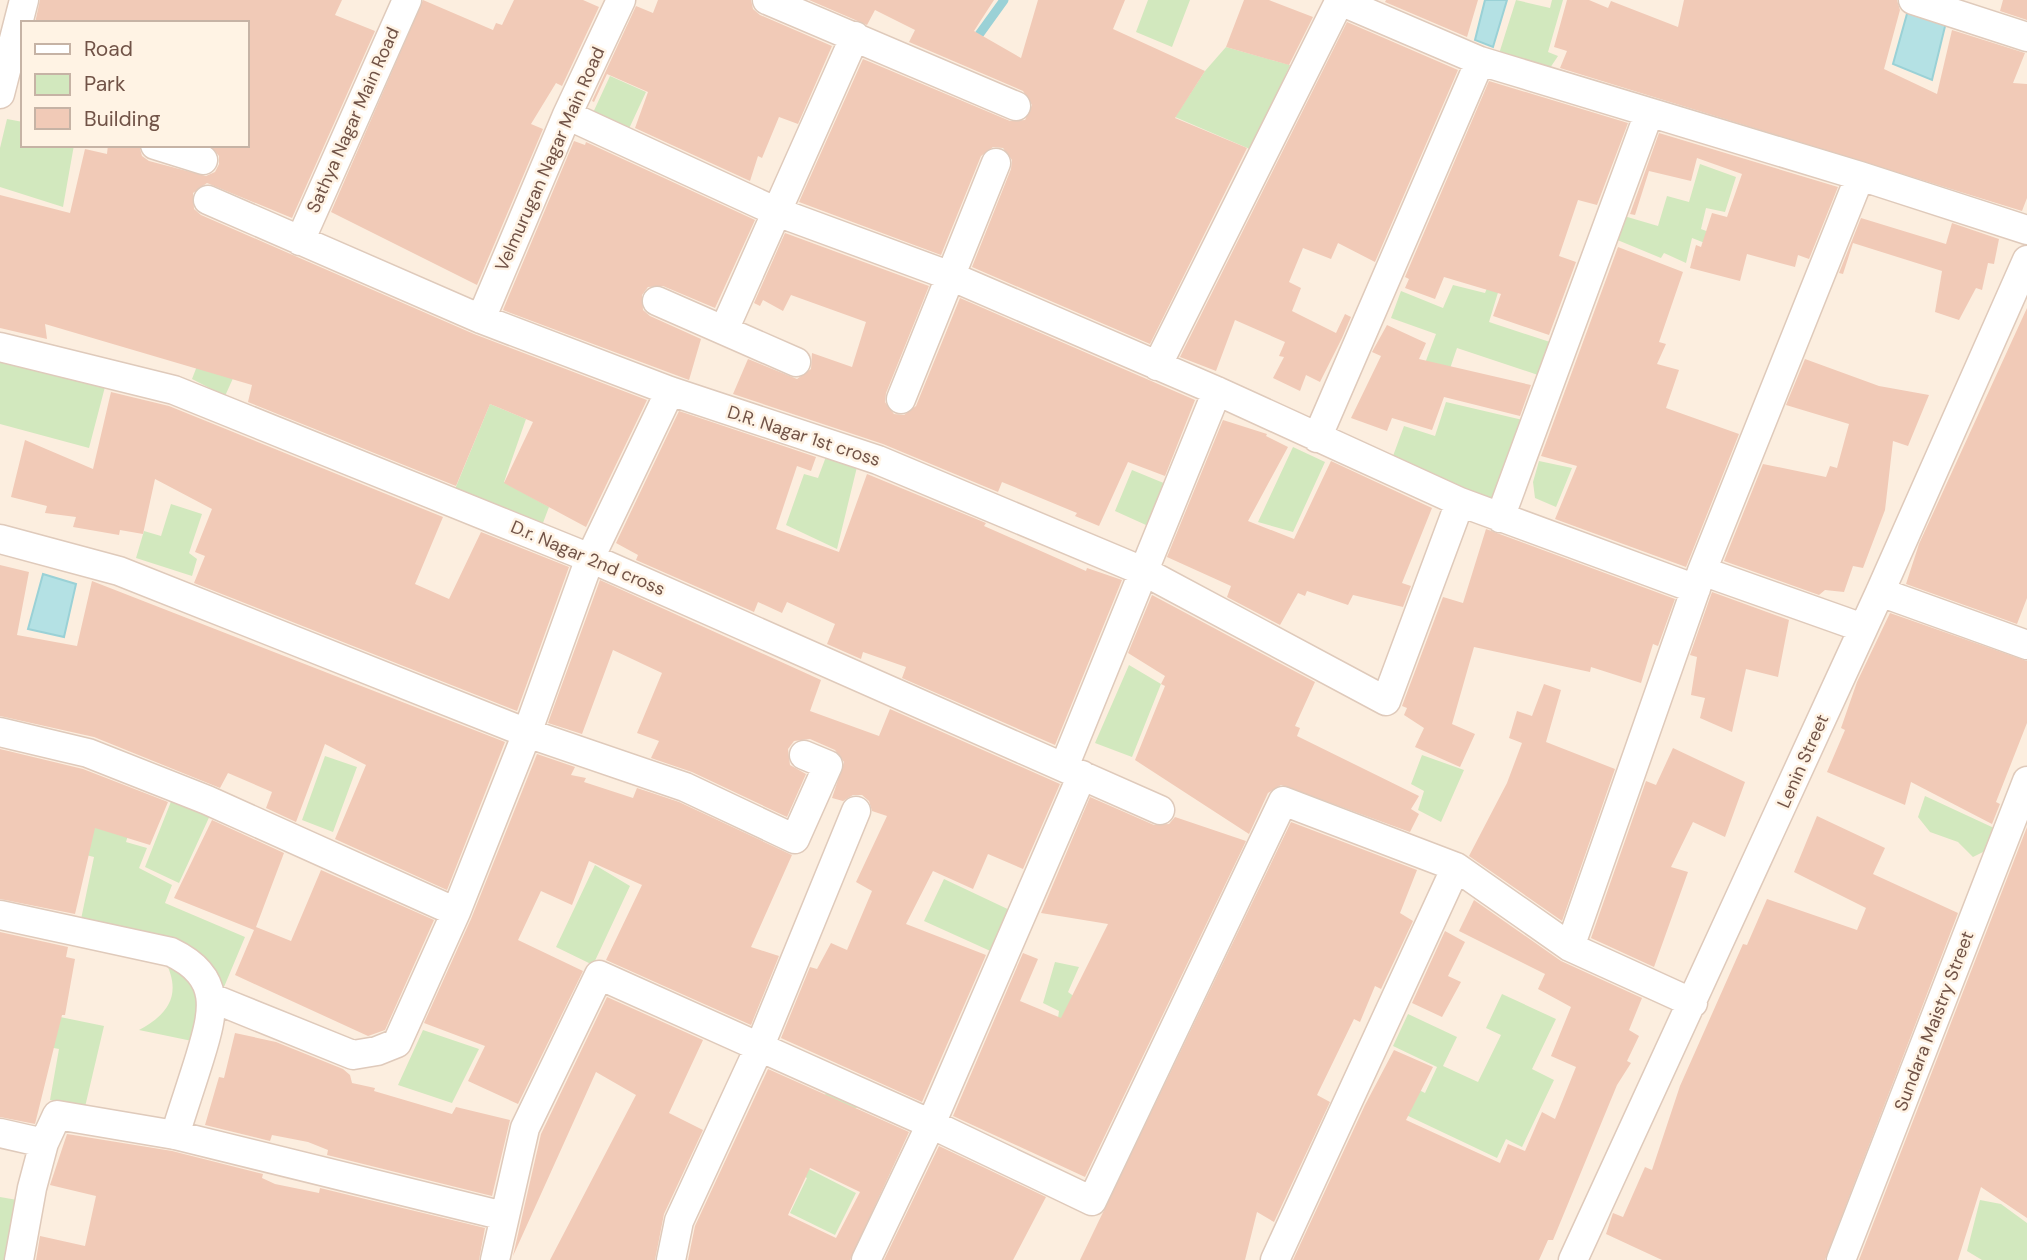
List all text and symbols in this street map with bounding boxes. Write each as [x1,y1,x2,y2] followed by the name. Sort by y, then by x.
[21,21,248,147] legend
[301,23,405,217] street label: Sathya Nagar Main Road
[84,35,133,63] text: Road
[490,43,610,275] street label: Velmurugan Nagar Main Road
[84,70,126,98] text: Park
[84,105,161,133] text: Building
[724,400,884,472] street label: D.R. Nagar 1st cross
[507,515,669,601] street label: D.r. Nagar 2nd cross
[1772,710,1834,812] street label: Lenin Street
[1889,928,1979,1114] street label: Sundara Maistry Street

